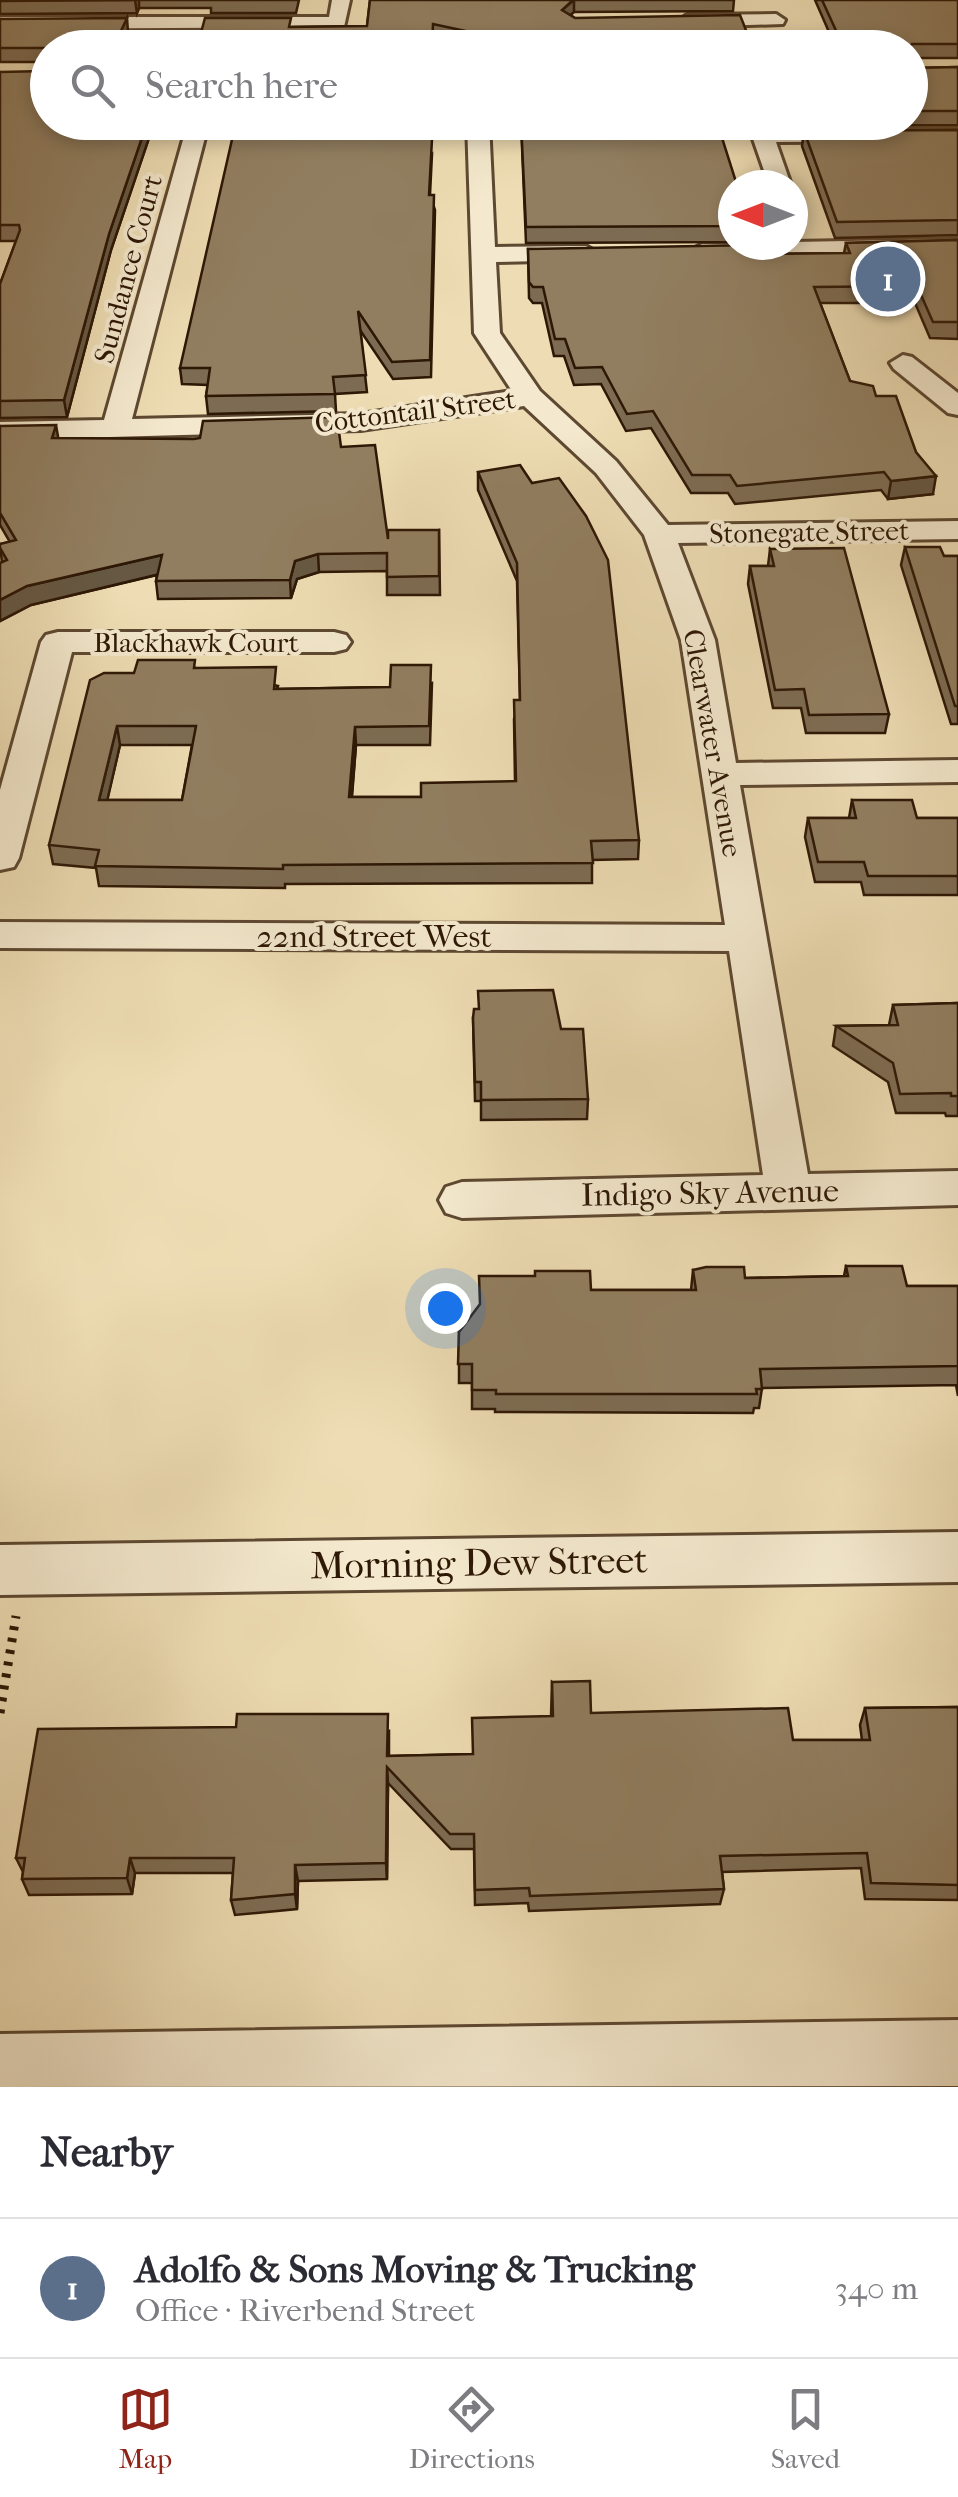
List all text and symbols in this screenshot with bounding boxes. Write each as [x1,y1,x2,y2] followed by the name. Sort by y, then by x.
[30,30,928,140] search box
[65,58,120,113] icon: search
[145,63,338,108] text: Search here
[718,170,808,260] north arrow
[87,171,169,367] street label: Sundance Court
[856,242,920,316] pin: 1
[313,382,517,440] street label: Cottontail Street
[709,514,909,550] street label: Stonegate Street
[93,626,299,659] street label: Blackhawk Court
[677,626,749,860] street label: Clearwater Avenue
[256,918,492,955] street label: 22nd Street West
[581,1172,839,1214] street label: Indigo Sky Avenue
[420,1283,471,1334] your location
[310,1538,649,1588] street label: Morning Dew Street
[40,2128,172,2177] text: Nearby
[135,2247,695,2292] text: Adolfo & Sons Moving & Trucking
[67,2270,78,2307] text: 1
[835,2270,918,2307] text: 340 m
[135,2292,475,2329] text: Office · Riverbend Street
[118,2382,173,2475] tab: Map
[409,2382,535,2475] tab: Directions
[771,2382,840,2475] tab: Saved

